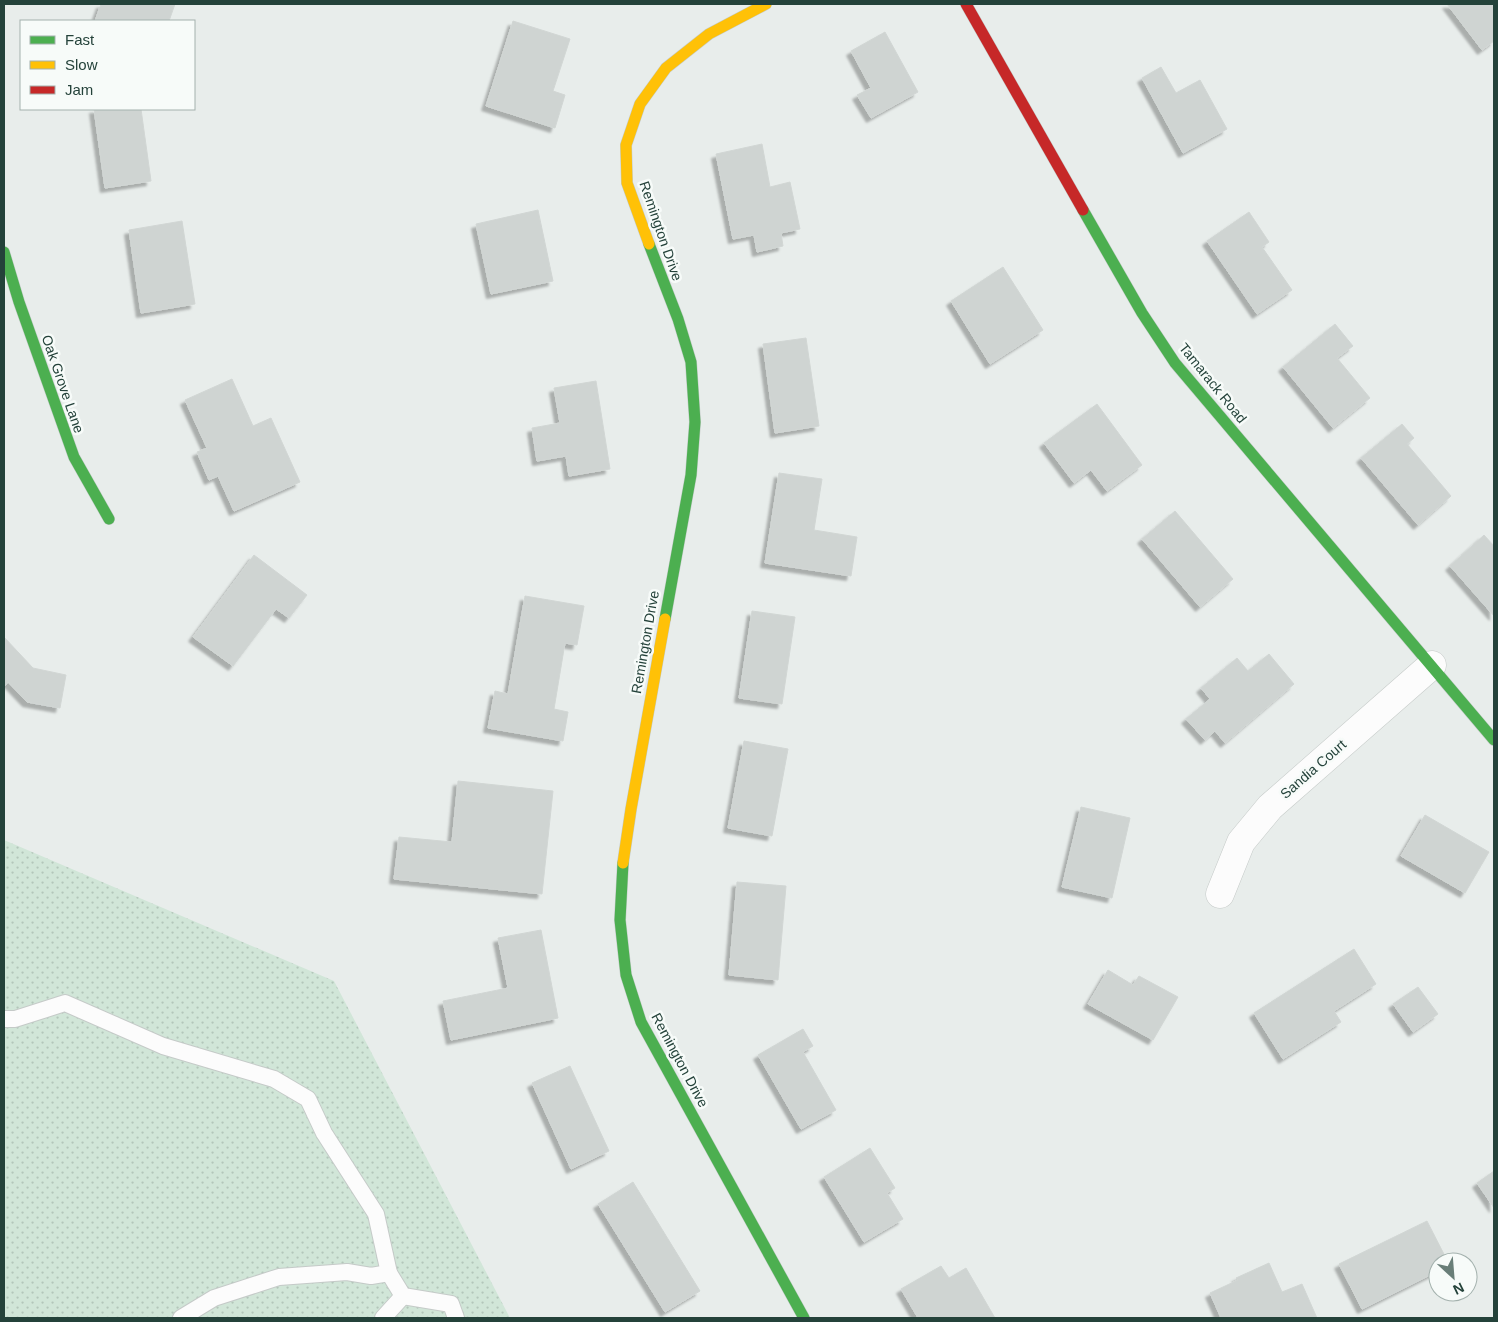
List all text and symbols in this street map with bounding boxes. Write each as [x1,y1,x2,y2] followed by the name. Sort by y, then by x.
[20,20,195,110] legend
[65,31,95,48] text: Fast
[65,56,98,73] text: Slow
[65,81,93,98] text: Jam
[636,179,686,283] street label: Remington Drive
[39,333,87,435] street label: Oak Grove Lane
[1176,340,1250,426] street label: Tamarack Road
[628,589,662,695] street label: Remington Drive
[1277,736,1349,802] street label: Sandia Court
[648,1010,712,1110] street label: Remington Drive
[1428,1252,1478,1302] north arrow
[1451,1279,1467,1298] text: N

